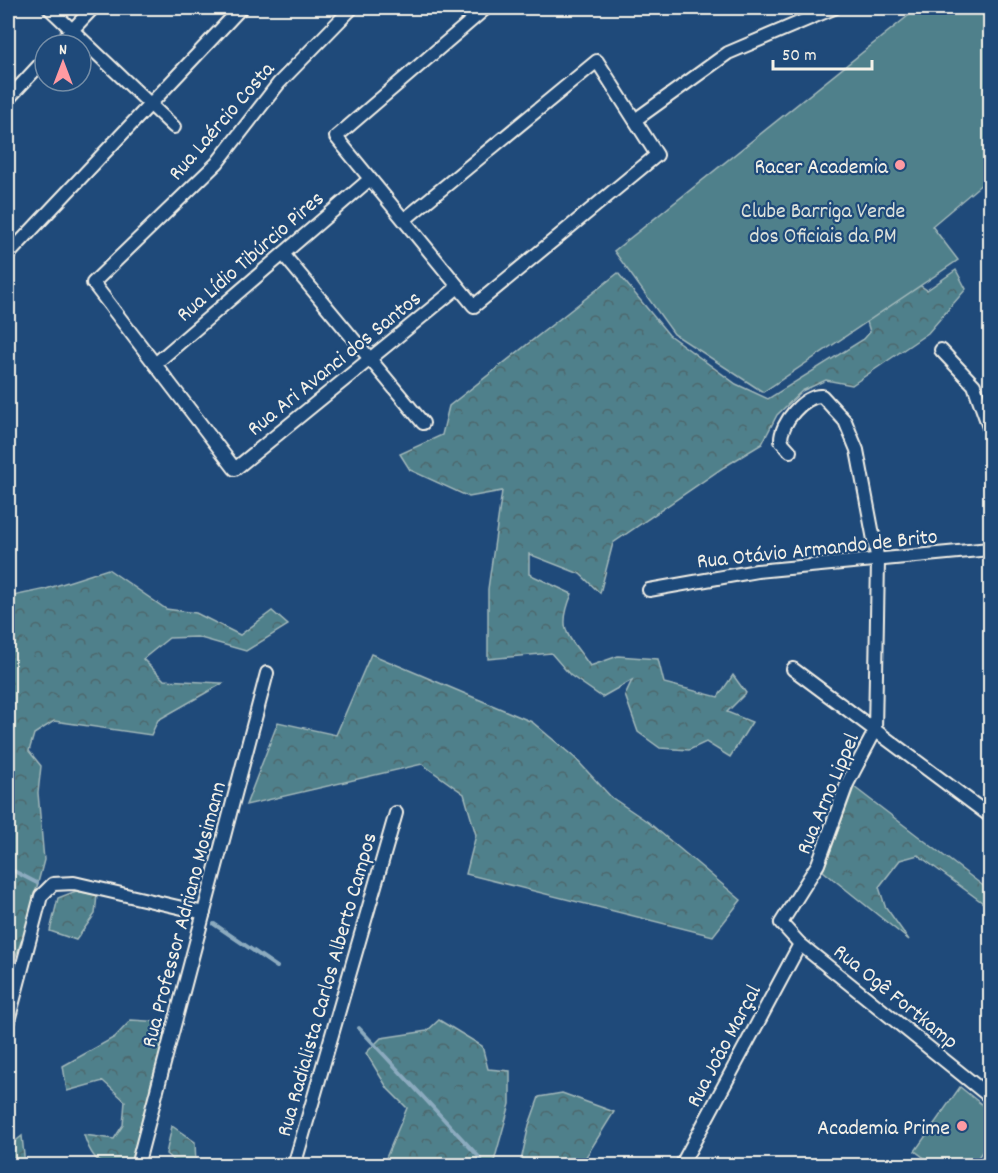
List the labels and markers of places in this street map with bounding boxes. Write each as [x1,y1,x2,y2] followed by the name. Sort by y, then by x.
[755,153,889,184] place label: Racer Academia
[893,158,907,172] marker: Racer Academia
[817,1114,950,1145] place label: Academia Prime
[955,1119,969,1133] marker: Academia Prime

